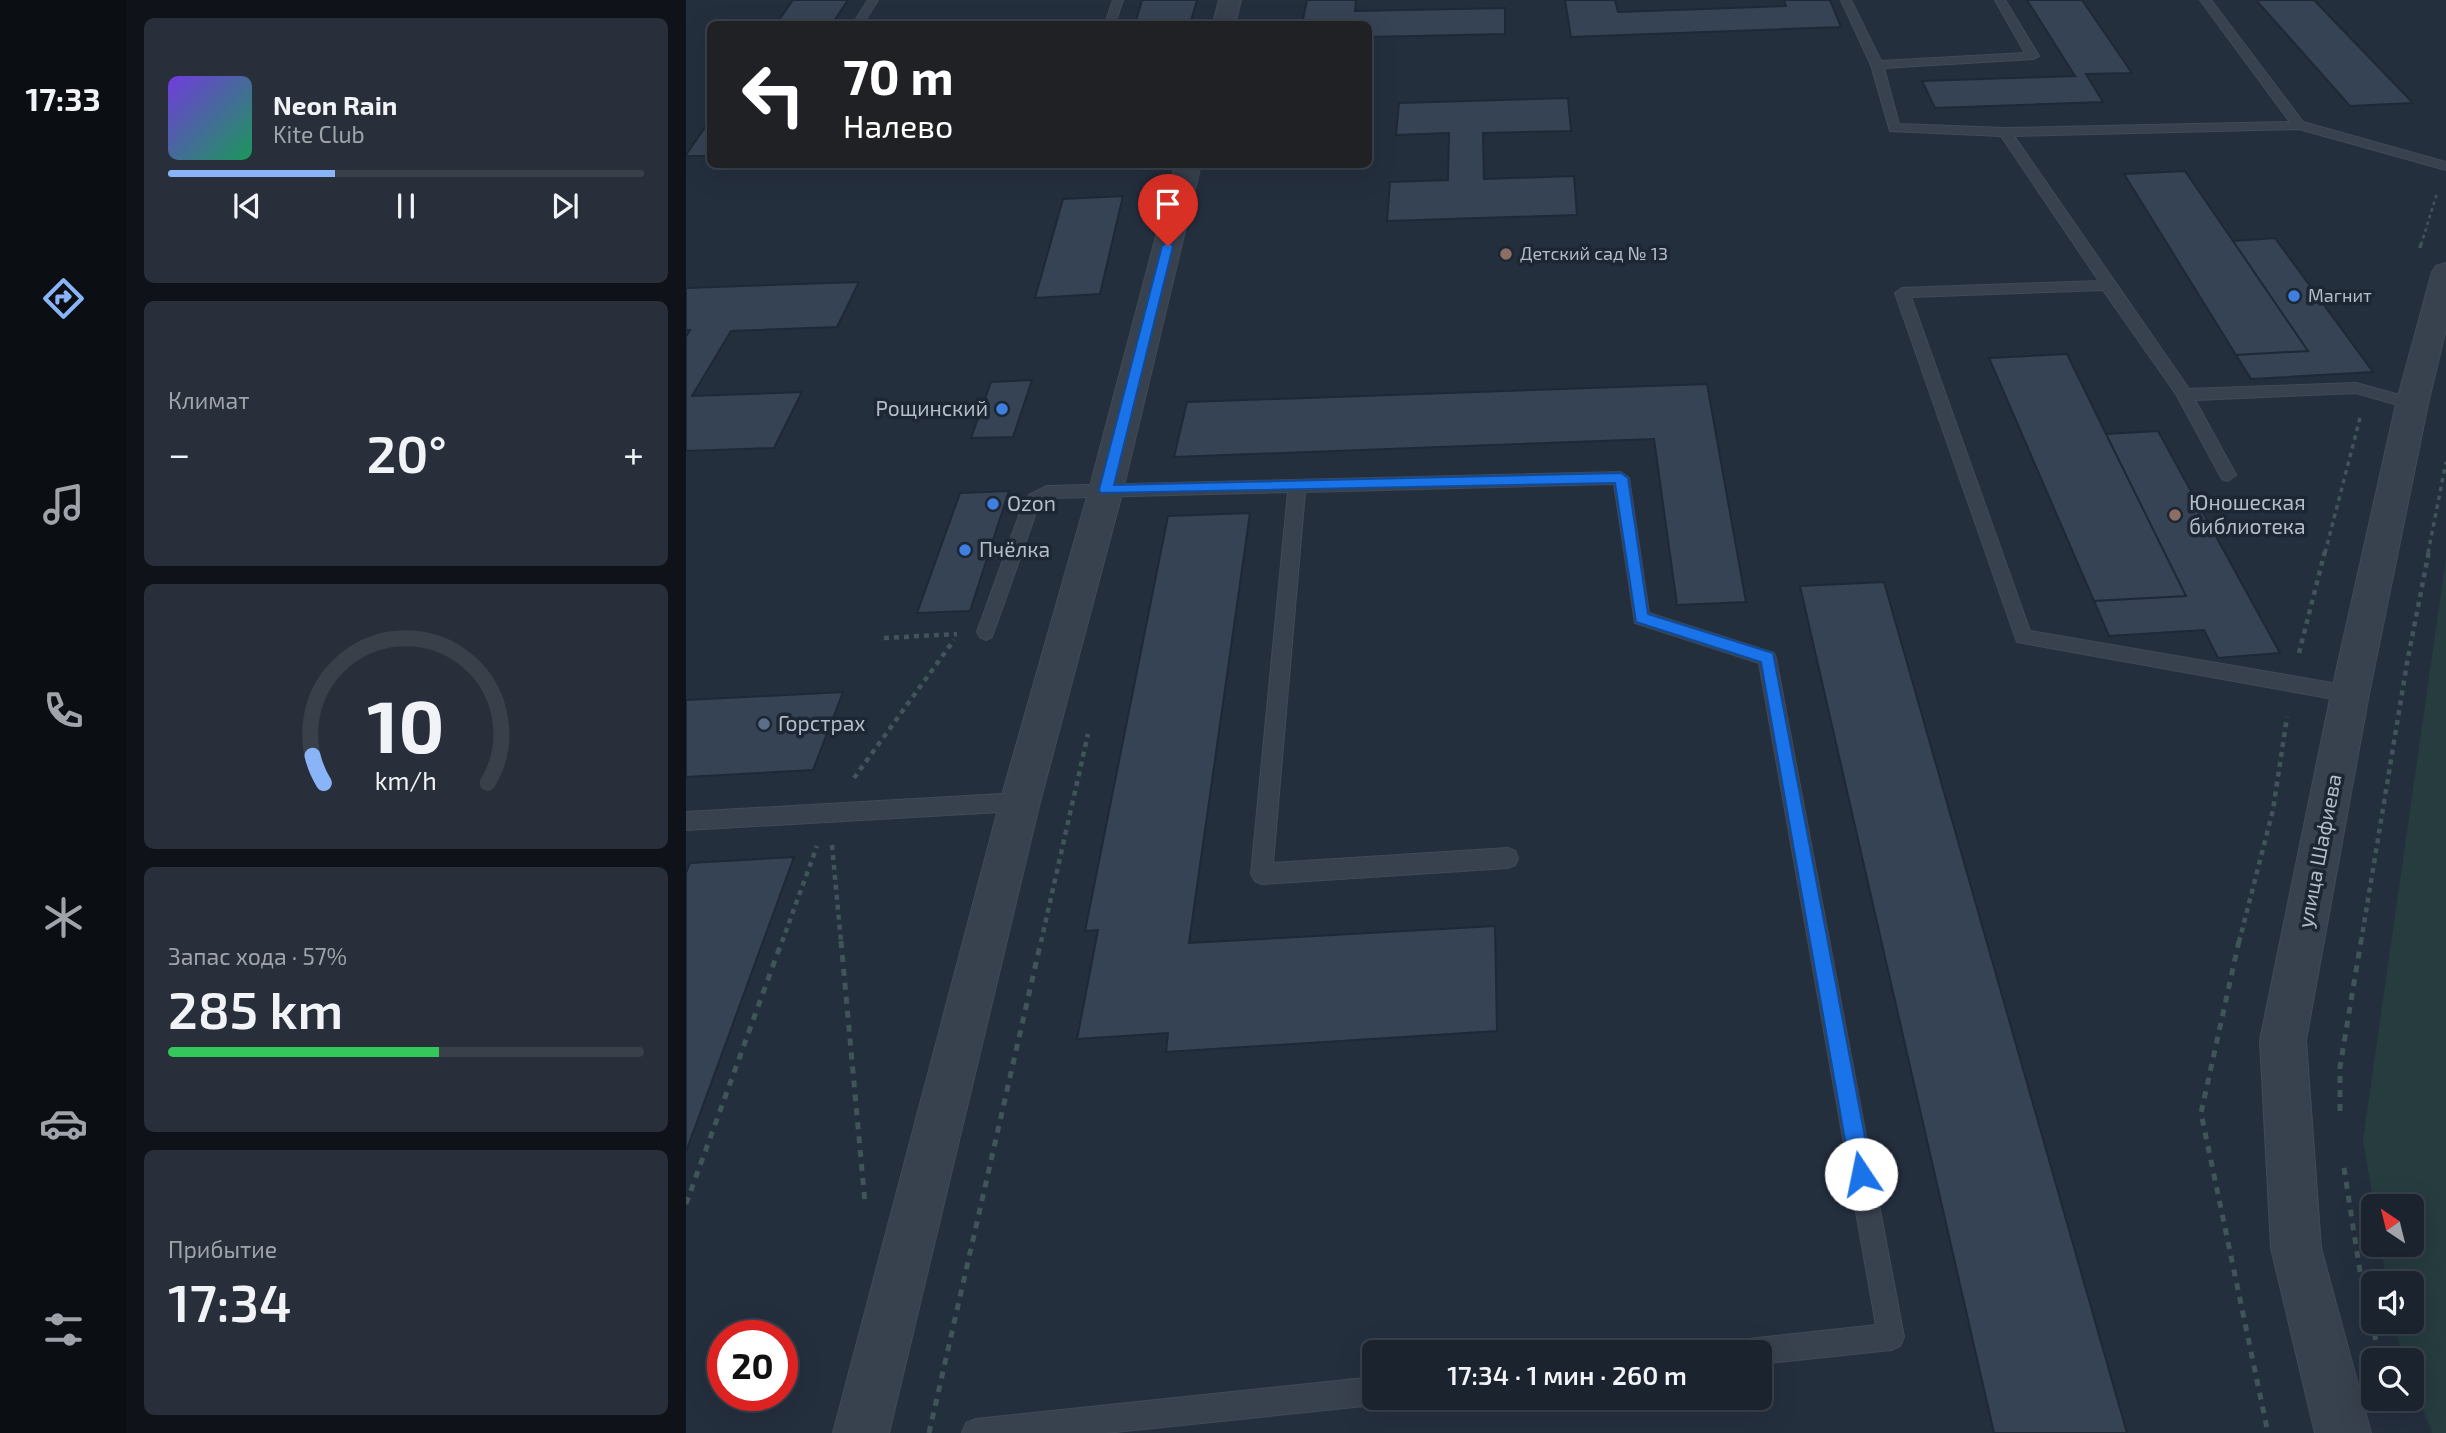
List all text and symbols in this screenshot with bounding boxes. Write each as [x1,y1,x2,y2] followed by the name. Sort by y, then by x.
[843,46,954,105] text: 70 m
[728,49,819,140] icon: left
[25,79,101,117] text: 17:33
[273,89,397,120] text: Neon Rain
[843,106,953,144] text: Налево
[273,120,365,148] text: Kite Club
[1138,174,1198,246] pin
[1149,185,1187,223] icon: arrive
[228,187,266,225] icon: previous
[387,187,425,225] icon: pause
[546,187,584,225] icon: next
[1520,242,1668,264] place label: Детский сад № 13
[1498,246,1514,262] marker: Детский сад № 13
[39,274,88,323] icon: directions
[2308,284,2372,306] place label: Магнит
[2286,288,2302,304] marker: Магнит
[168,386,249,414] text: Климат
[875,395,988,420] place label: Рощинский
[994,401,1010,417] marker: Рощинский
[366,421,447,483] text: 20°
[168,430,190,476] text: −
[623,430,644,476] text: +
[39,480,88,529] icon: music
[2189,489,2306,538] place label: Юношеская библиотека
[1007,490,1056,515] place label: Ozon
[985,496,1001,512] marker: Ozon
[2167,507,2183,523] marker: Юношеская библиотека
[979,536,1050,561] place label: Пчёлка
[957,542,973,558] marker: Пчёлка
[367,680,445,768] text: 10
[39,686,88,735] icon: phone
[778,710,865,735] place label: Горстрах
[756,716,772,732] marker: Горстрах
[375,764,437,794] text: km/h
[2291,772,2347,930] street label: улица Шафиева
[39,893,88,942] icon: climate
[168,942,347,970] text: Запас хода · 57%
[168,977,343,1039] text: 285 km
[39,1099,88,1148] icon: car
[1824,1137,1898,1211] position arrow
[2361,1194,2424,1256] north arrow
[2361,1194,2424,1411] map controls
[168,1235,277,1263] text: Прибытие
[168,1270,292,1332] text: 17:34
[2361,1271,2424,1334] button: sound
[39,1305,88,1354] icon: filters
[707,1320,798,1411] speed limit sign: 20
[2361,1348,2424,1411] button: search
[1447,1359,1687,1390] text: 17:34 · 1 мин · 260 m

